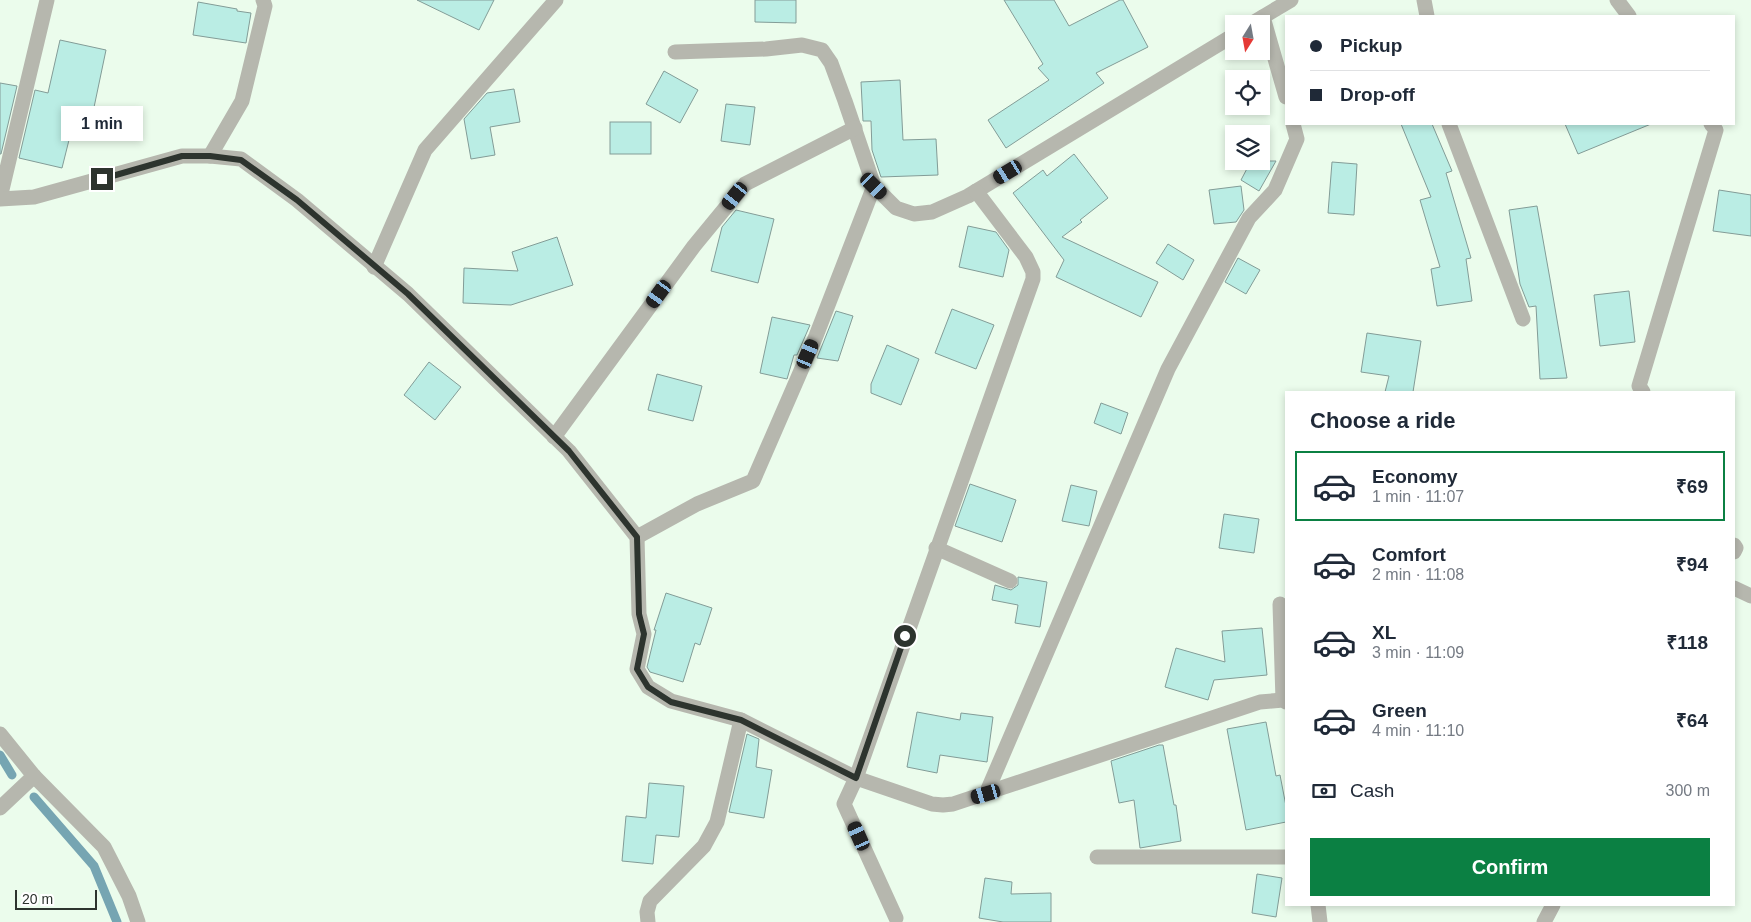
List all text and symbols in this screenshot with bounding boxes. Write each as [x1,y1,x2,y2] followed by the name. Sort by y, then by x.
[1225,15,1270,60] north arrow
[1225,15,1270,170] map controls
[1340,35,1402,56] text: Pickup
[1225,70,1270,115] button: locate
[1340,84,1415,105] text: Drop-off
[61,106,143,142] callout: 1 min
[81,115,123,132] text: 1 min
[1225,125,1270,170] button: layers
[991,158,1024,186] car
[91,168,113,190] route end
[858,170,889,202] car
[719,180,750,212] car
[644,277,673,311] car
[795,337,820,371] car
[1310,408,1455,433] text: Choose a ride
[1312,464,1357,509] icon: car
[1372,466,1458,487] text: Economy
[1676,476,1708,497] text: ₹69
[1372,488,1464,505] text: 1 min · 11:07
[1312,542,1357,587] icon: car
[1372,544,1446,565] text: Comfort
[1676,554,1708,575] text: ₹94
[1372,566,1464,583] text: 2 min · 11:08
[1312,620,1357,665] icon: car
[1372,622,1396,643] text: XL
[894,625,916,647] route start
[1666,632,1708,653] text: ₹118
[1372,644,1464,661] text: 3 min · 11:09
[1312,698,1357,743] icon: car
[1372,700,1427,721] text: Green
[1676,710,1708,731] text: ₹64
[1372,722,1464,739] text: 4 min · 11:10
[1310,777,1338,805] icon: cash
[1350,780,1394,801] text: Cash
[1666,782,1710,799] text: 300 m
[969,783,1002,805] car
[846,819,871,853] car
[1310,838,1710,896] button: Confirm
[15,887,98,910] scale bar
[22,891,53,907] text: 20 m

